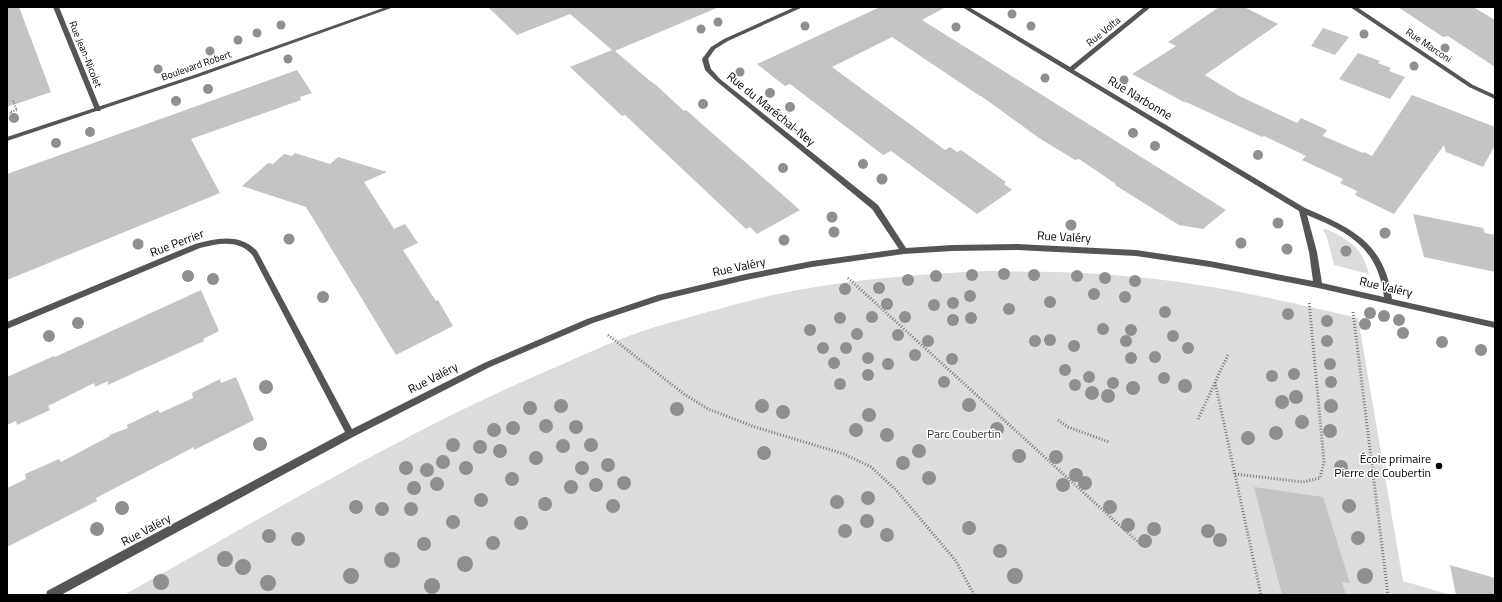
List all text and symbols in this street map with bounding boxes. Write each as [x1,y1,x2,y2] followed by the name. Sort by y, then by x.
[1083,13,1124,50] street label: Rue Volta
[65,19,106,90] street label: Rue Jean-Nicolet
[1403,24,1455,66] street label: Rue Marconi
[159,46,234,84] street label: Boulevard Robert
[723,67,820,151] street label: Rue du Maréchal-Ney
[1104,71,1176,124] street label: Rue Narbonne
[147,224,207,262] street label: Rue Perrier
[1037,226,1092,247] street label: Rue Valéry
[711,252,767,281] street label: Rue Valéry
[1358,271,1415,302] street label: Rue Valéry
[404,357,461,398] street label: Rue Valéry
[927,424,1001,443] park label: Parc Coubertin
[1334,449,1431,482] place label: École primaire Pierre de Coubertin
[1434,461,1444,471] marker: École primaire Pierre de Coubertin
[118,508,174,551] street label: Rue Valéry

